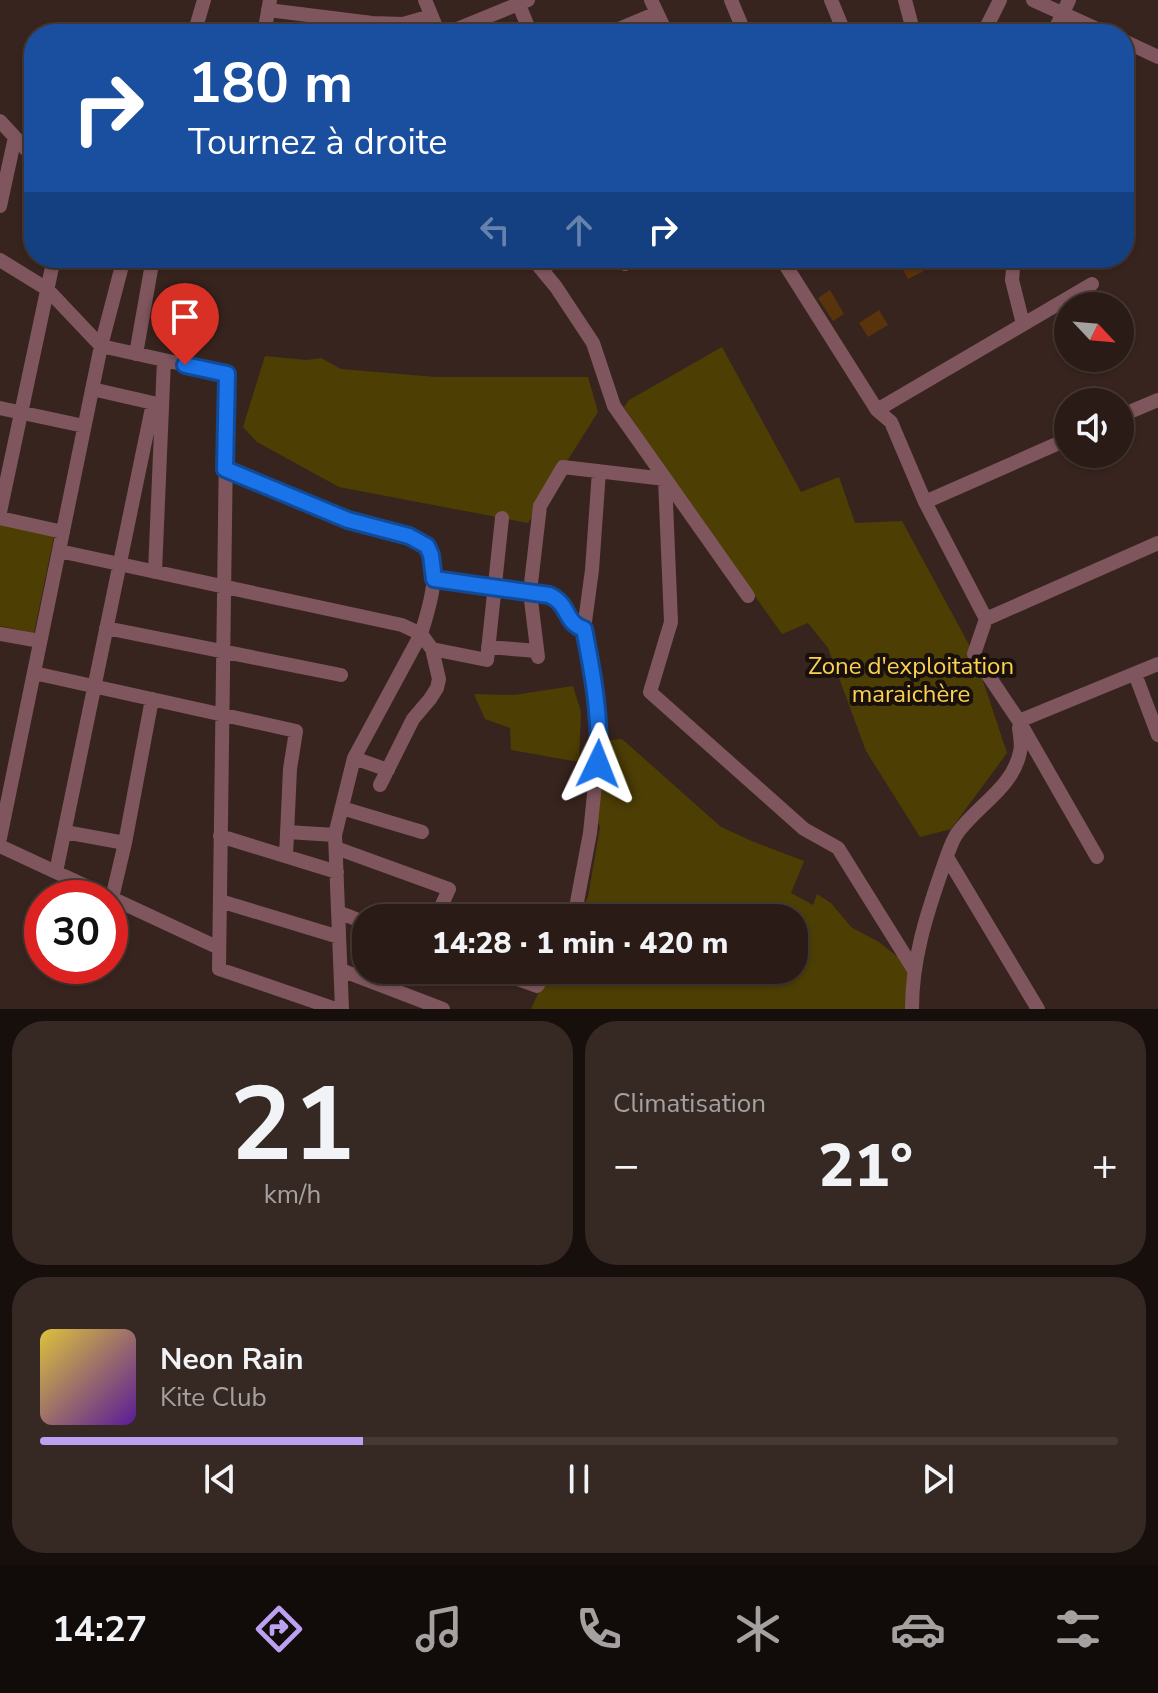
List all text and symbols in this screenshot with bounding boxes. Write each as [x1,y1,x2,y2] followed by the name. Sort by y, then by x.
[188,45,353,122] text: 180 m
[56,56,160,160] icon: right
[188,118,447,167] text: Tournez à droite
[473,208,517,252] icon: left
[557,208,601,252] icon: ahead
[641,208,685,252] icon: right
[151,283,219,365] pin
[1054,292,1134,372] north arrow
[1054,292,1134,468] map controls
[163,295,207,339] icon: arrive
[1054,388,1134,468] button: sound
[808,650,1014,710] park label: Zone d'exploitation maraichère
[556,722,640,806] position arrow
[24,880,128,984] speed limit sign: 30
[432,923,728,964] text: 14:28 · 1 min · 420 m
[230,1054,355,1196] text: 21
[613,1086,766,1121] text: Climatisation
[818,1125,913,1207] text: 21°
[613,1136,639,1196] text: −
[1092,1136,1118,1196] text: +
[264,1177,321,1212] text: km/h
[160,1339,304,1380] text: Neon Rain
[160,1380,267,1415] text: Kite Club
[198,1457,242,1501] icon: previous
[557,1457,601,1501] icon: pause
[916,1457,960,1501] icon: next
[251,1601,307,1657] icon: directions
[411,1601,467,1657] icon: music
[571,1601,627,1657] icon: phone
[730,1601,786,1657] icon: climate
[890,1601,946,1657] icon: car
[1050,1601,1106,1657] icon: filters
[52,1605,147,1654] text: 14:27

